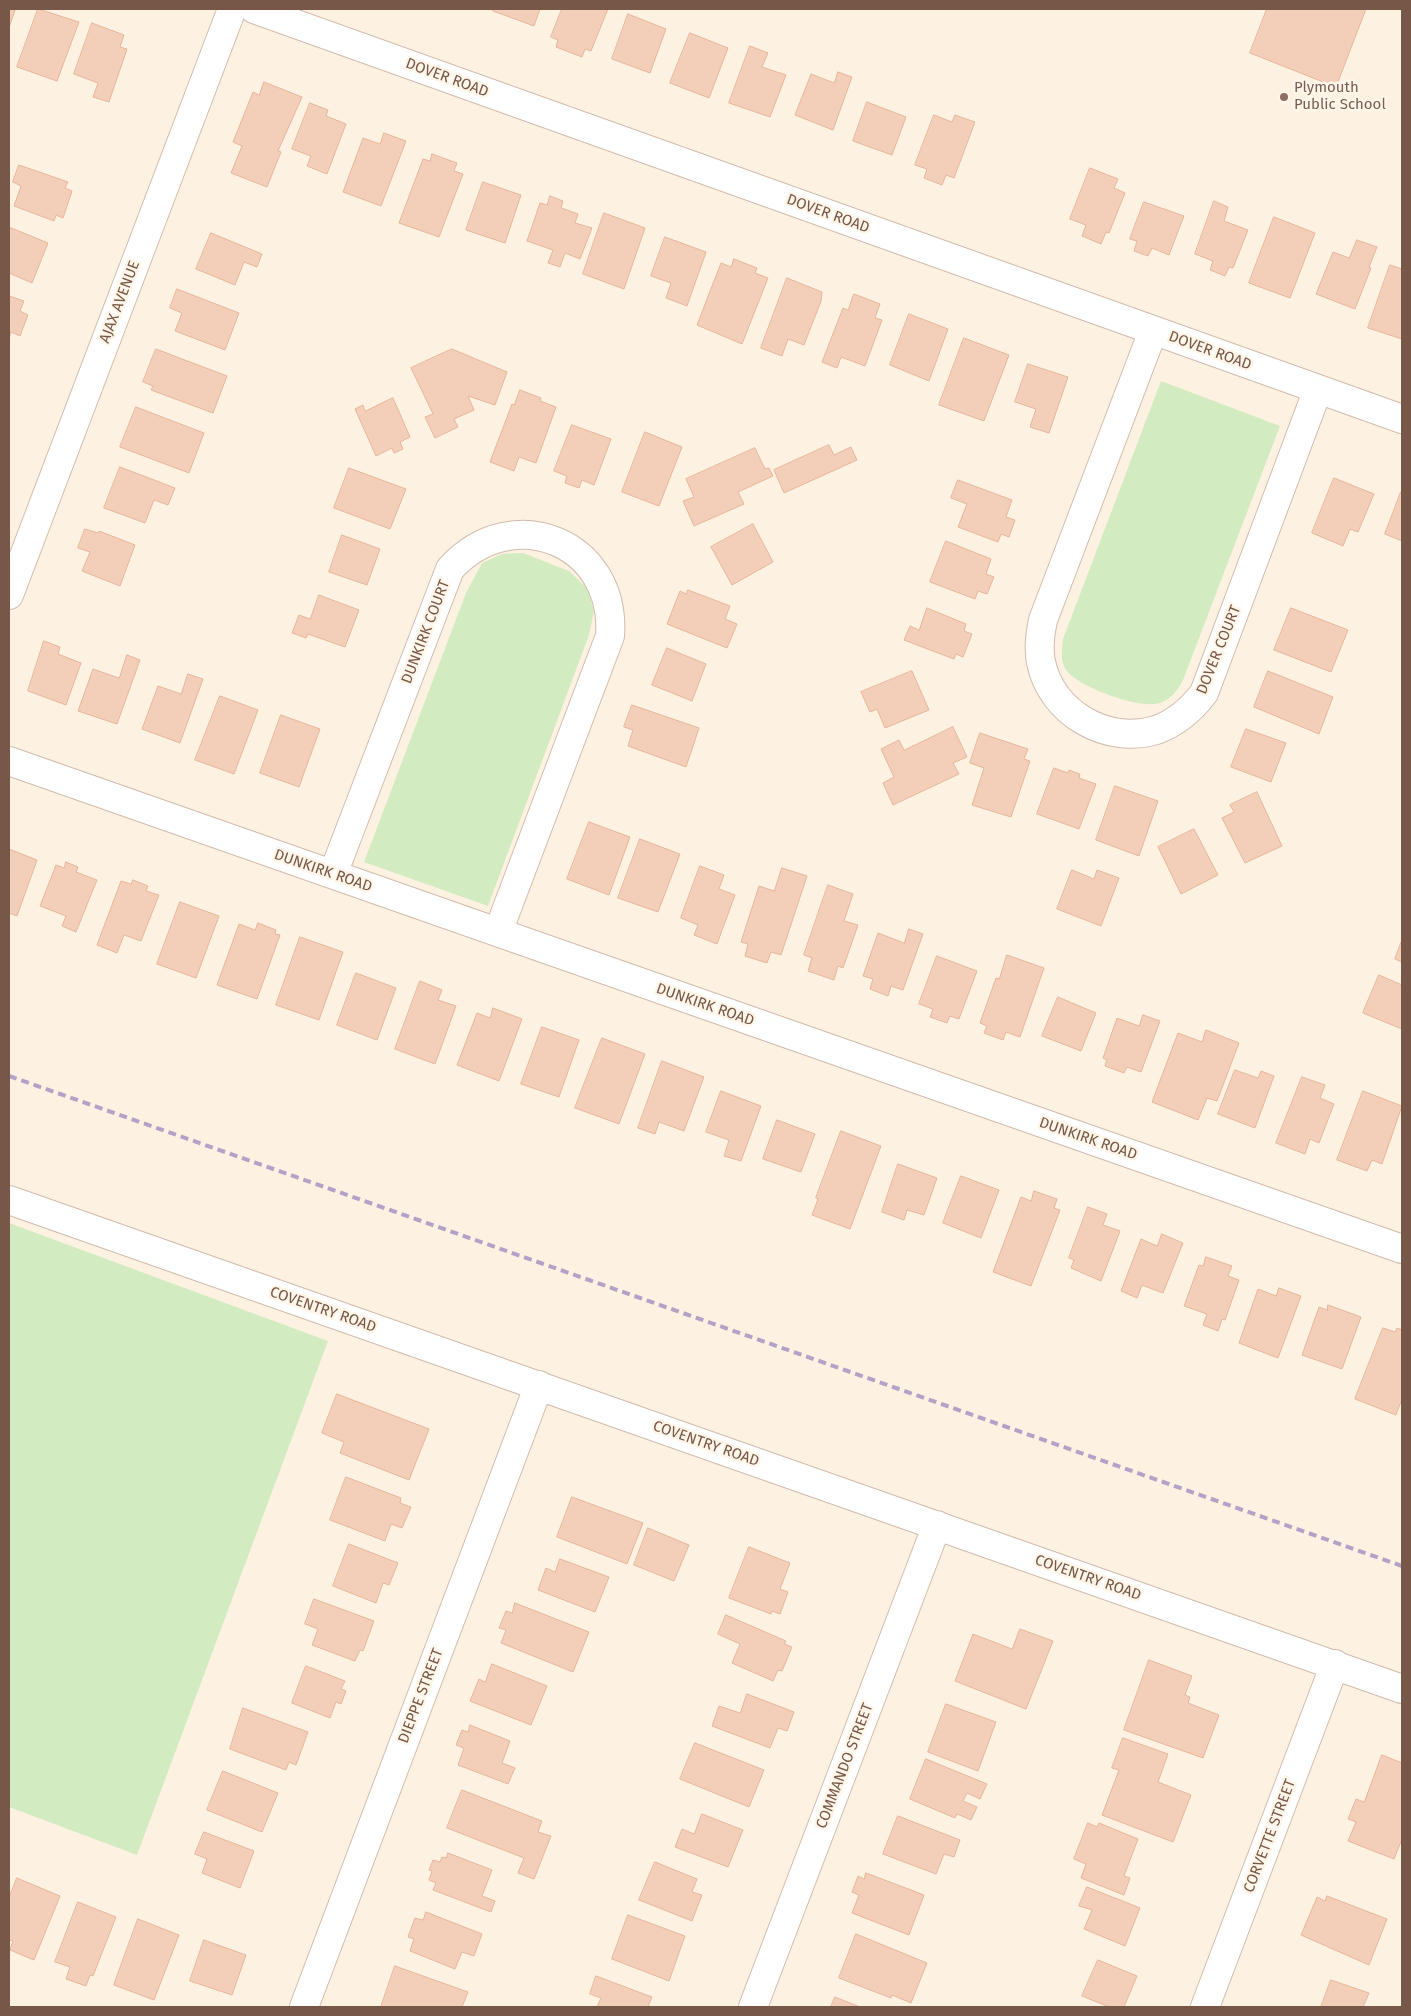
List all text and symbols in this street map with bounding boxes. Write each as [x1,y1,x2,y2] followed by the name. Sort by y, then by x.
[403,55,491,101] street label: DOVER ROAD
[1294,79,1386,114] place label: Plymouth Public School
[1278,91,1290,103] marker: Plymouth Public School
[784,191,872,237] street label: DOVER ROAD
[96,258,144,346] street label: AJAX AVENUE
[1166,328,1254,374] street label: DOVER ROAD
[398,577,454,687] street label: DUNKIRK COURT
[1193,603,1245,697] street label: DOVER COURT
[272,846,374,896] street label: DUNKIRK ROAD
[654,980,756,1030] street label: DUNKIRK ROAD
[1037,1114,1139,1164] street label: DUNKIRK ROAD
[268,1283,378,1337] street label: COVENTRY ROAD
[651,1417,761,1471] street label: COVENTRY ROAD
[1033,1551,1143,1605] street label: COVENTRY ROAD
[395,1646,447,1746] street label: DIEPPE STREET
[813,1701,877,1831] street label: COMMANDO STREET
[1240,1777,1300,1895] street label: CORVETTE STREET

